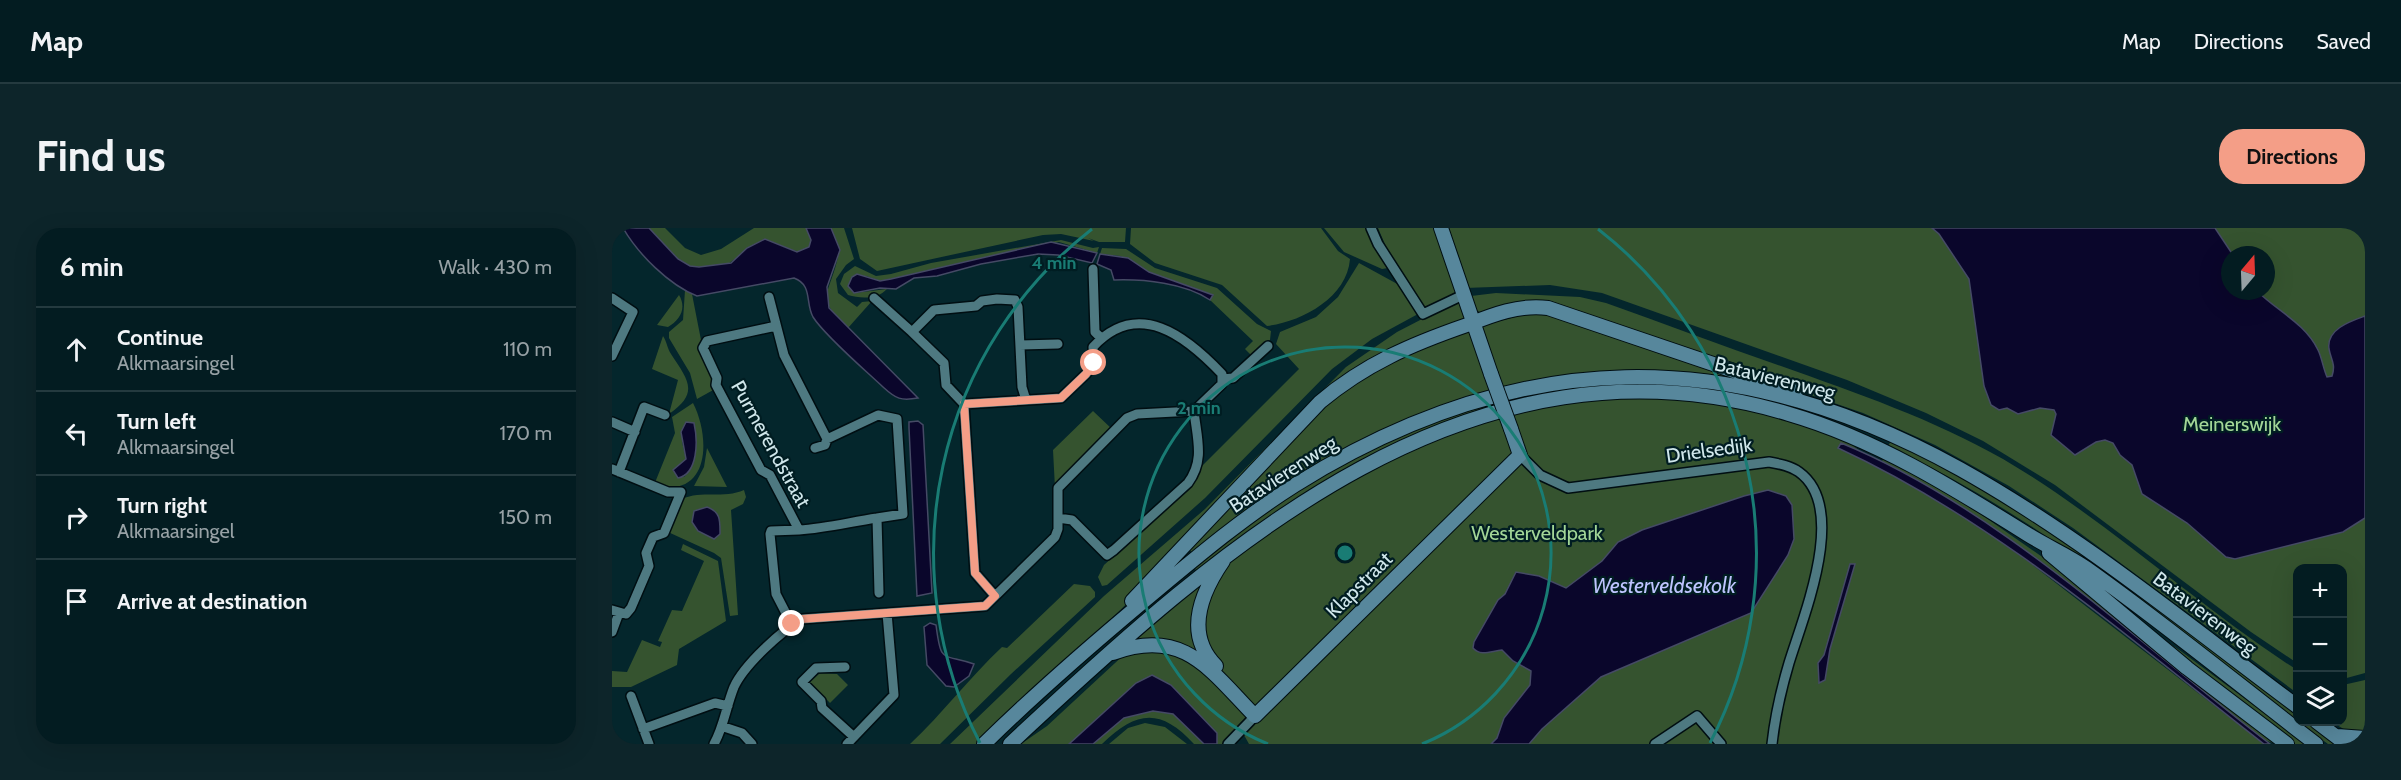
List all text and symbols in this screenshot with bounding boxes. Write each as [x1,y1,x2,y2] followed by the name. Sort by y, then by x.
[30,24,83,58] text: Map
[2122,29,2161,54] text: Map
[2194,29,2283,54] text: Directions
[2316,29,2371,54] text: Saved
[2219,129,2365,184] button: Directions
[36,130,165,182] text: Find us
[2221,246,2275,300] north arrow
[60,251,124,283] text: 6 min
[1031,252,1077,274] text: 4 min
[438,255,552,279] text: Walk · 430 m
[117,324,203,351] text: Continue
[60,333,93,366] icon: ahead
[503,337,552,361] text: 110 m
[1080,349,1106,375] route start
[117,351,235,375] text: Alkmaarsingel
[1712,351,1839,405] street label: Batavierenweg
[726,376,816,512] street label: Purmerendstraat
[1177,397,1221,419] text: 2 min
[117,408,196,435] text: Turn left
[2183,412,2281,436] park label: Meinerswijk
[60,417,93,450] icon: left
[500,421,552,445] text: 170 m
[1225,430,1342,518] street label: Batavierenweg
[1664,432,1754,468] street label: Drielsedijk
[117,435,235,459] text: Alkmaarsingel
[117,492,207,519] text: Turn right
[60,501,93,534] icon: right
[499,505,552,529] text: 150 m
[117,519,235,543] text: Alkmaarsingel
[1471,521,1603,545] park label: Westerveldpark
[1335,543,1355,563] centre of rings
[1321,547,1397,623] street label: Klapstraat
[2293,564,2347,726] map controls
[2293,564,2347,618] button: +
[2148,566,2262,660] street label: Batavierenweg
[1592,573,1737,598] water label: Westerveldsekolk
[60,585,93,618] icon: arrive
[117,588,307,615] text: Arrive at destination
[778,610,804,636] route end
[2293,618,2347,672] button: −
[2293,672,2347,726] button: layers

